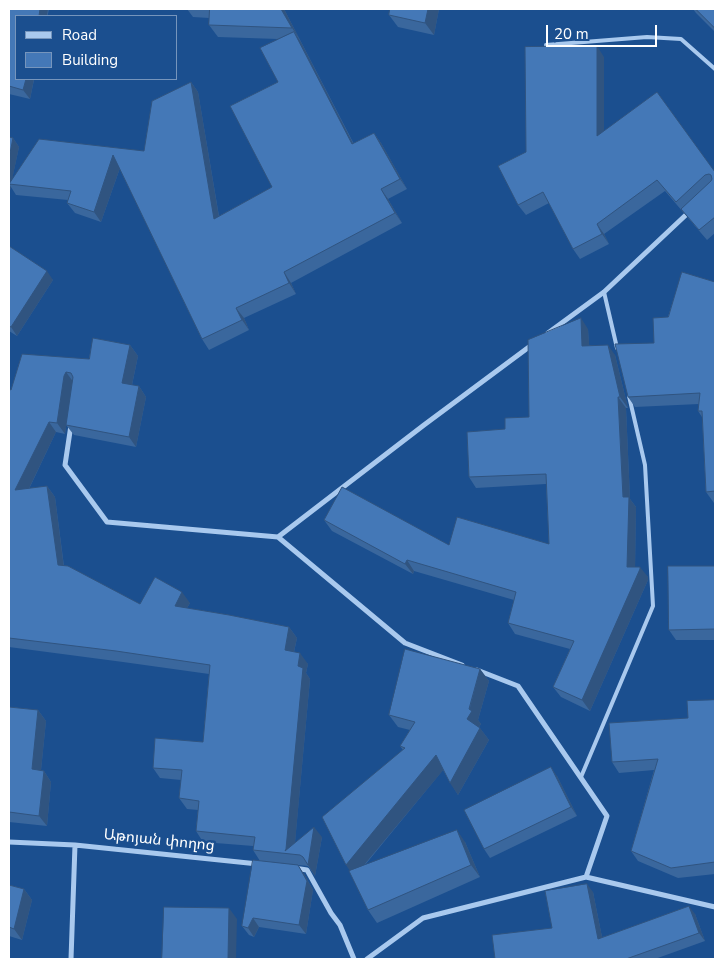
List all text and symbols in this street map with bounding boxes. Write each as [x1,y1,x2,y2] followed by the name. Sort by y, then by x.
[15,15,178,80] legend
[549,15,660,47] scale bar
[554,24,589,44] text: 20 m
[62,25,97,45] text: Road
[62,50,118,70] text: Building
[103,826,215,856] street label: Աթոյան փողոց

